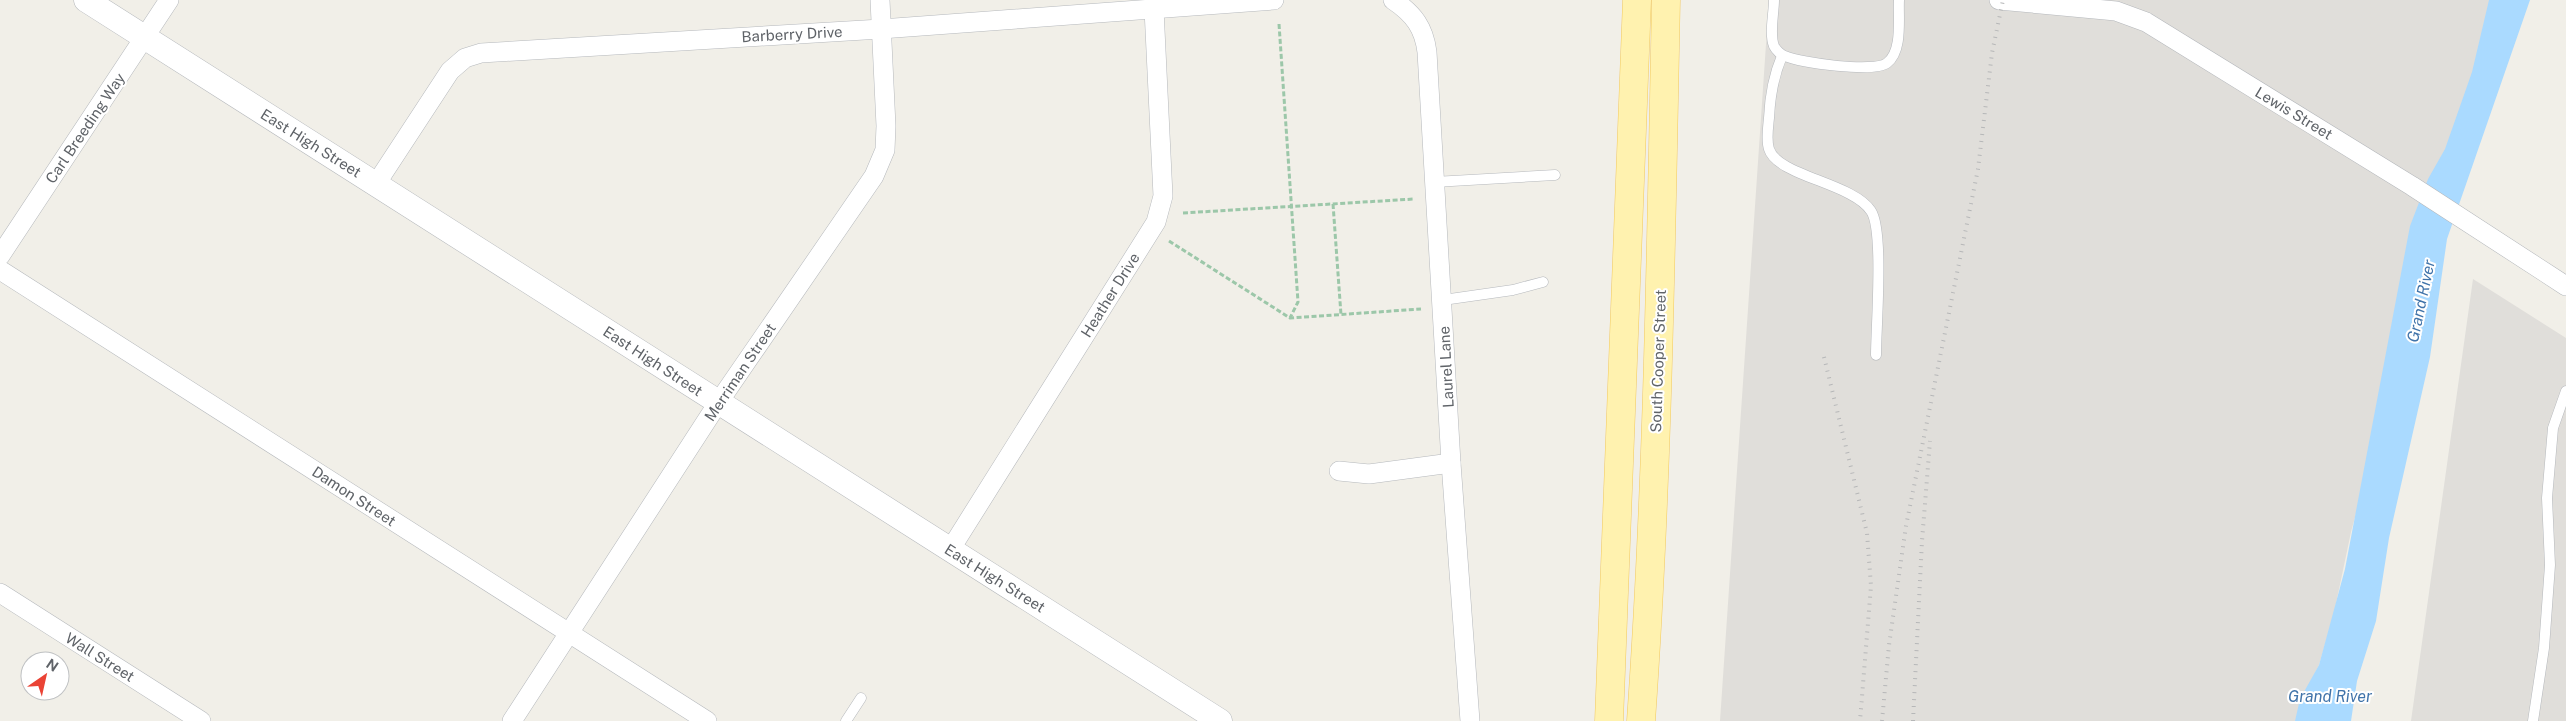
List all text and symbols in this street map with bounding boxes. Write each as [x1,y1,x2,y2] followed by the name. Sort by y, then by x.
[741,23,843,45] street label: Barberry Drive
[42,70,128,186] street label: Carl Breeding Way
[2252,83,2336,143] street label: Lewis Street
[258,105,364,181] street label: East High Street
[1077,250,1143,340] street label: Heather Drive
[2403,257,2439,344] water label: Grand River
[1647,289,1669,433] street label: South Cooper Street
[701,320,779,424] street label: Merriman Street
[600,323,706,400] street label: East High Street
[1435,326,1457,408] street label: Laurel Lane
[309,463,399,529] street label: Damon Street
[942,540,1048,616] street label: East High Street
[62,629,138,685] street label: Wall Street
[20,651,70,701] north arrow
[43,656,61,675] text: N
[2288,687,2373,706] water label: Grand River

